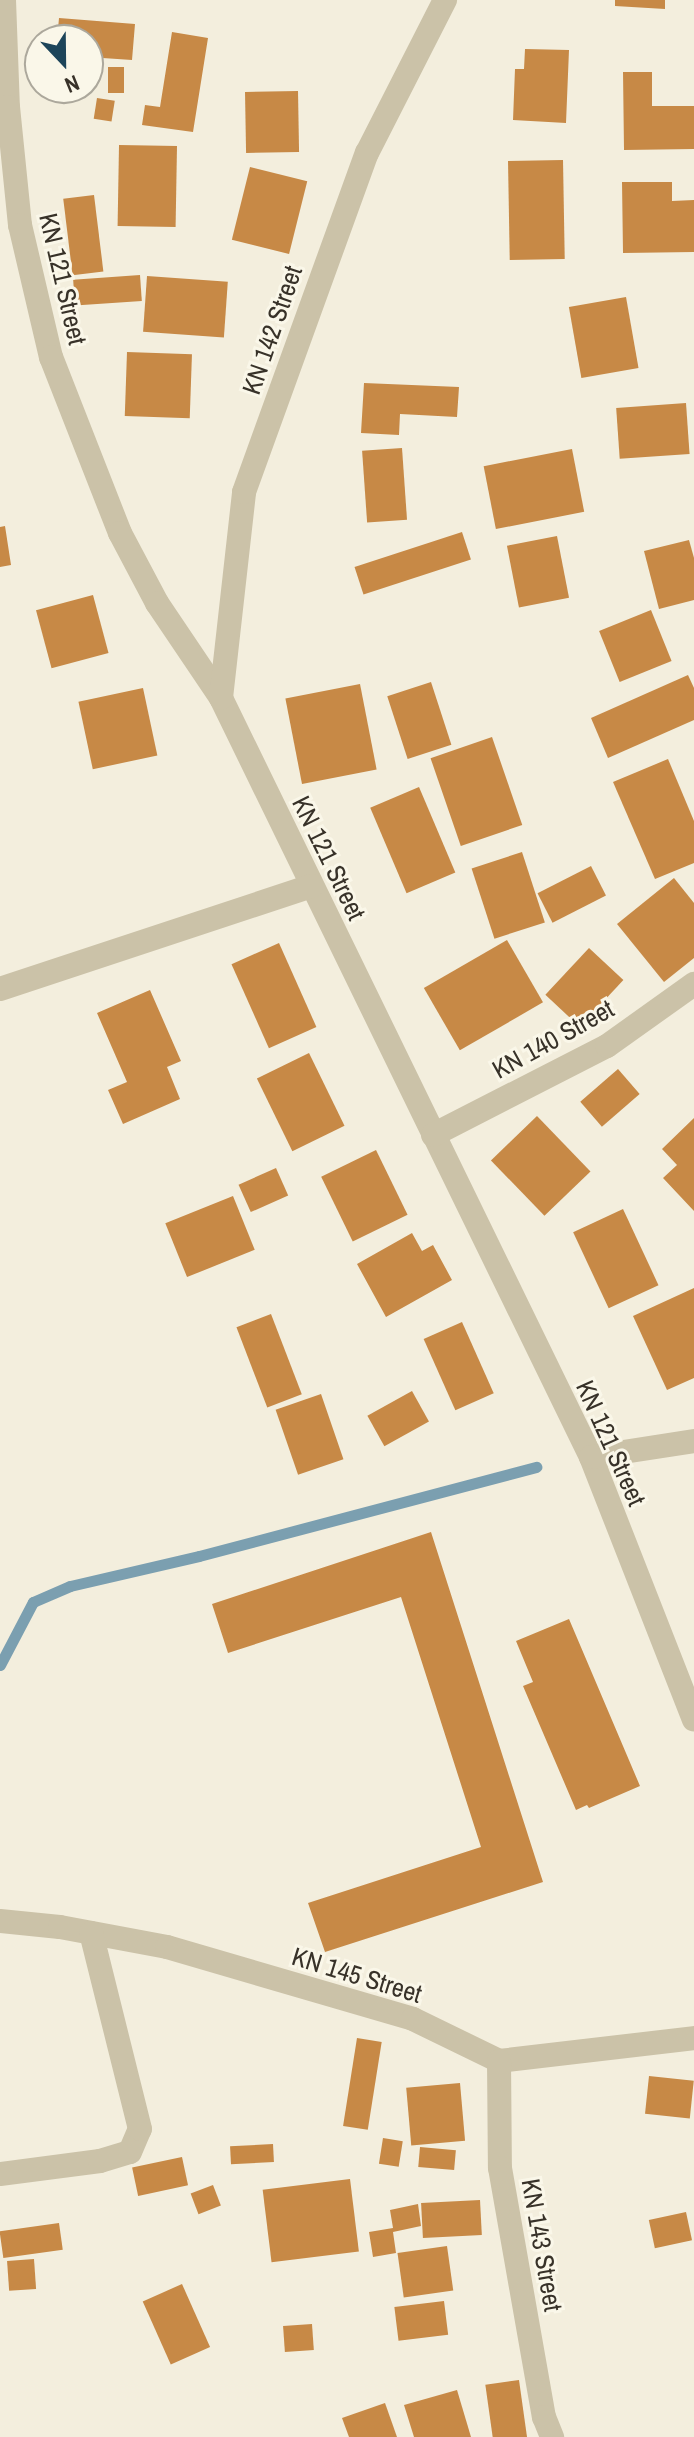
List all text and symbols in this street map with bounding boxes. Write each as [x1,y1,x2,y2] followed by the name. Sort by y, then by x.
[24,24,104,104] north arrow
[61,68,84,101] text: N
[33,210,93,348] street label: KN 121 Street
[235,262,309,398] street label: KN 142 Street
[286,791,372,925] street label: KN 121 Street
[487,993,619,1085] street label: KN 140 Street
[570,1375,652,1511] street label: KN 121 Street
[288,1941,426,2009] street label: KN 145 Street
[515,2176,569,2314] street label: KN 143 Street

